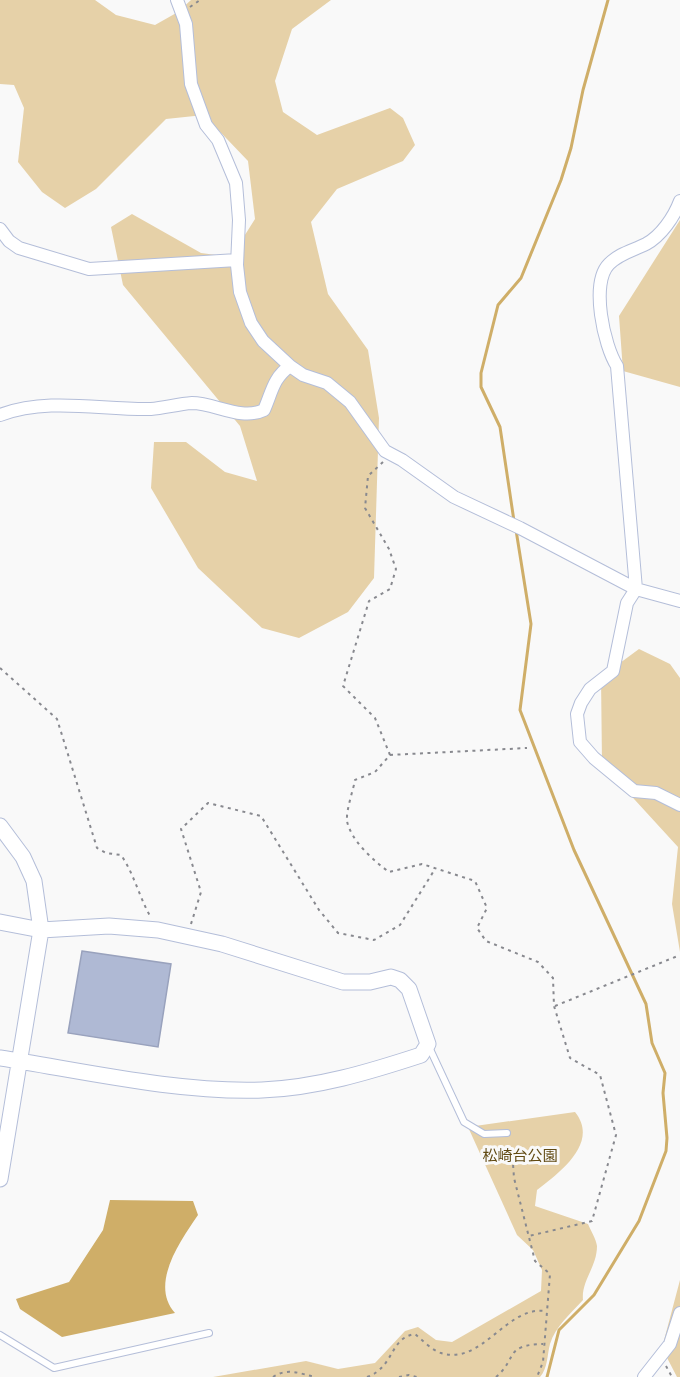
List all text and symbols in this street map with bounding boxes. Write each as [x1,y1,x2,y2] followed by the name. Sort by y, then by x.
[482,1147,558,1164] park label: 松崎台公園

